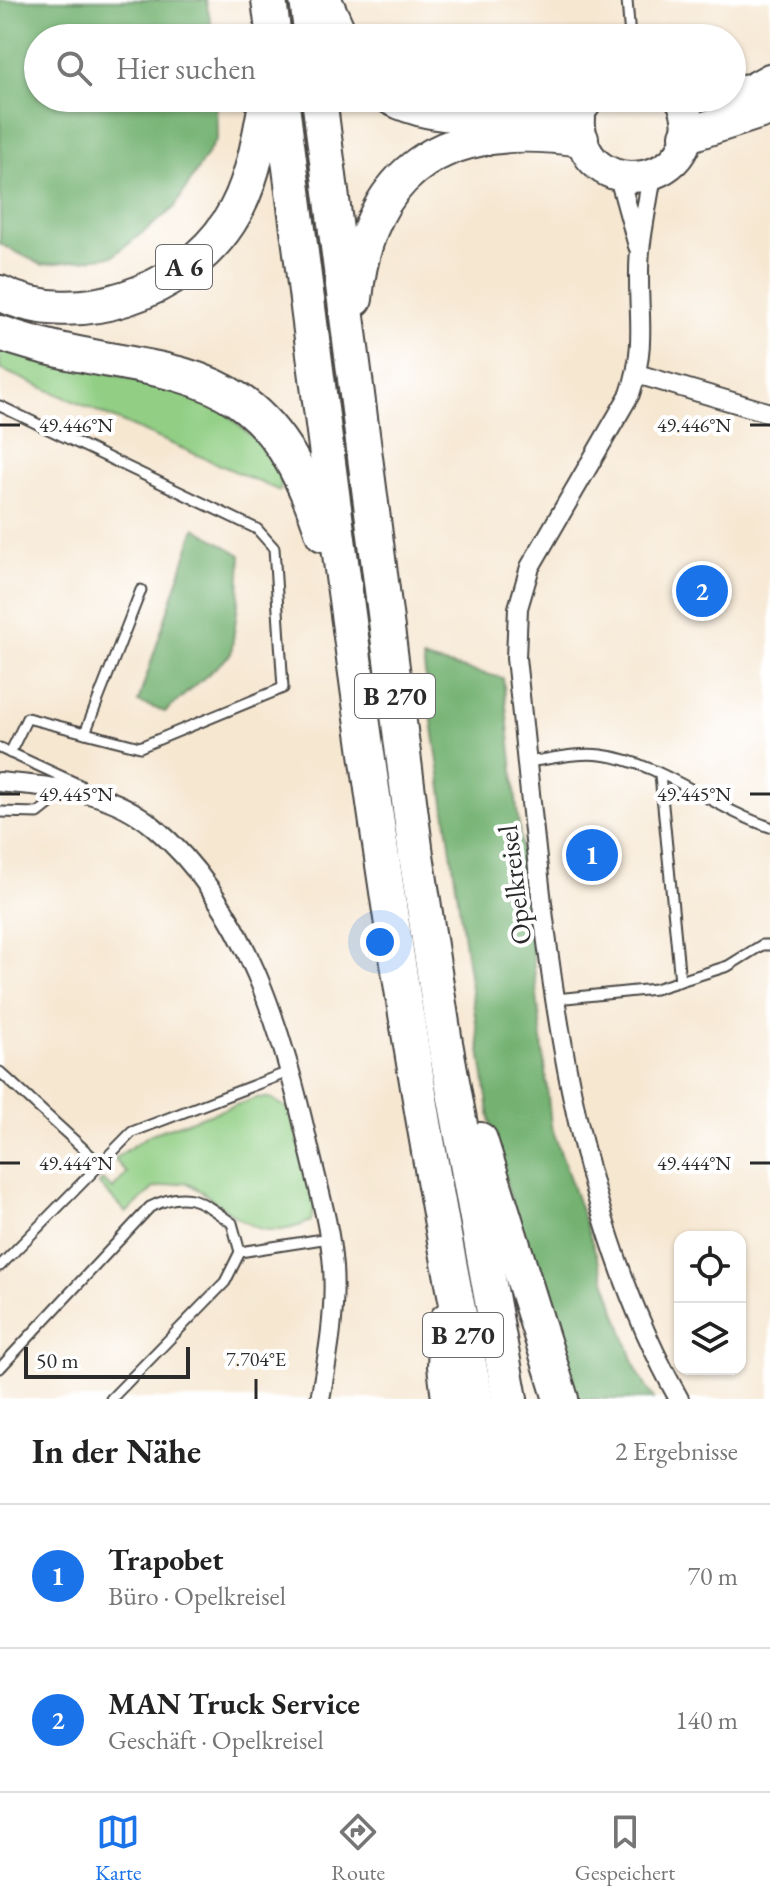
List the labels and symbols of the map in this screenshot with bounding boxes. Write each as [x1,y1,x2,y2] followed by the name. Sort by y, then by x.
[156,245,212,289] road number: A 6
[39,412,113,438] text: 49.446°N
[657,412,731,438] text: 49.446°N
[676,561,728,621] pin: 2
[355,674,435,718] road number: B 270
[39,781,113,807] text: 49.445°N
[657,781,731,807] text: 49.445°N
[489,823,539,947] street label: Opelkreisel
[566,825,618,885] pin: 1
[360,922,400,962] your location
[39,1150,113,1176] text: 49.444°N
[657,1150,731,1176] text: 49.444°N
[423,1313,503,1357] road number: B 270
[24,1343,190,1379] scale bar
[226,1346,286,1372] text: 7.704°E

